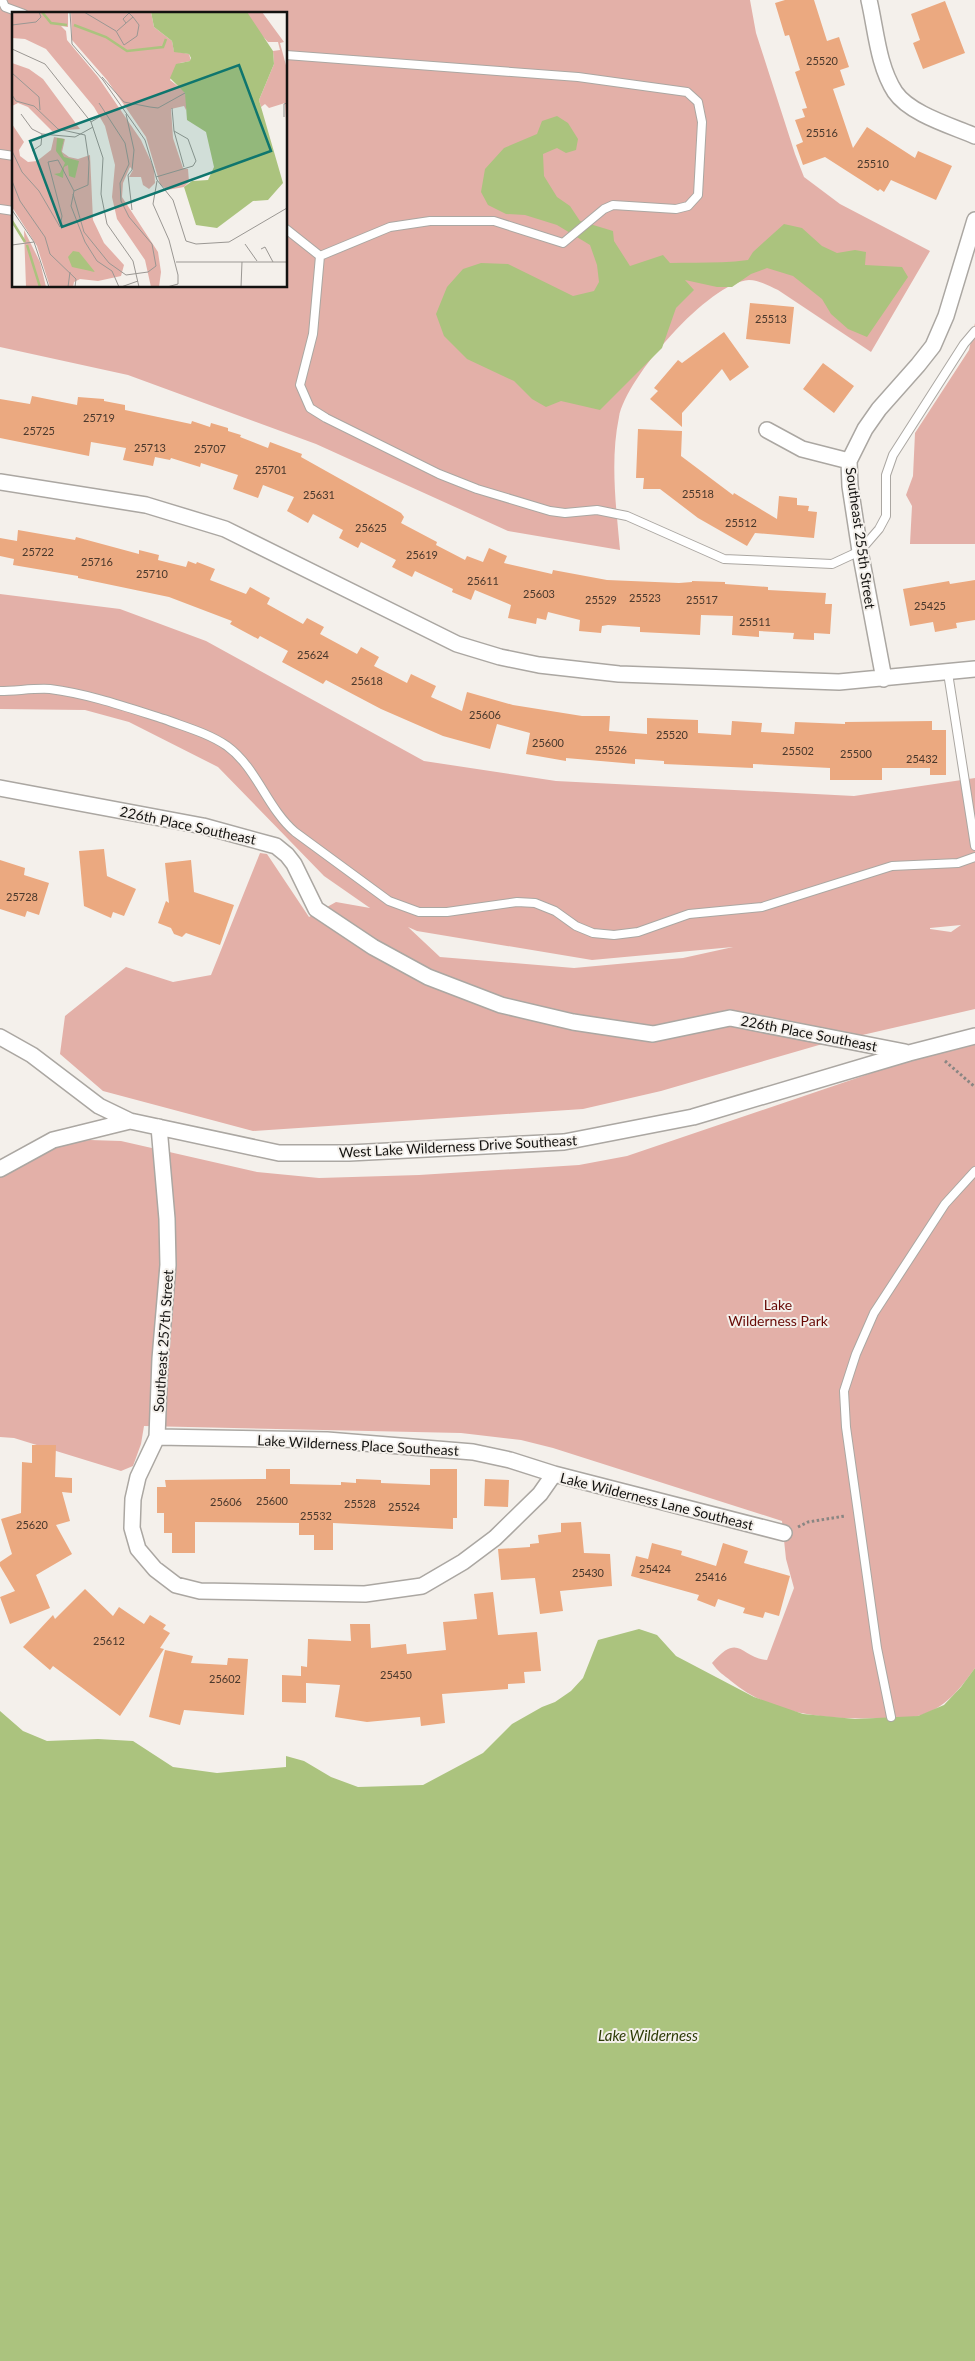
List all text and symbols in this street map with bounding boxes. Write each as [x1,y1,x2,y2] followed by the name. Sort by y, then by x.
[12,12,288,288] inset map
[806,54,839,67] house number: 25520
[806,126,838,139] house number: 25516
[857,157,890,170] house number: 25510
[755,312,787,325] house number: 25513
[83,411,115,424] house number: 25719
[23,424,55,437] house number: 25725
[134,441,166,454] house number: 25713
[194,442,226,455] house number: 25707
[255,463,287,476] house number: 25701
[843,466,879,610] street label: Southeast 255th Street
[682,487,714,500] house number: 25518
[303,488,335,501] house number: 25631
[725,516,757,529] house number: 25512
[355,521,387,534] house number: 25625
[22,545,54,558] house number: 25722
[406,548,438,561] house number: 25619
[81,555,113,568] house number: 25716
[136,567,169,580] house number: 25710
[467,574,499,587] house number: 25611
[523,587,555,600] house number: 25603
[629,591,661,604] house number: 25523
[585,593,617,606] house number: 25529
[686,593,718,606] house number: 25517
[914,599,946,612] house number: 25425
[739,615,771,628] house number: 25511
[297,648,330,661] house number: 25624
[351,674,383,687] house number: 25618
[469,708,501,721] house number: 25606
[656,728,689,741] house number: 25520
[532,736,565,749] house number: 25600
[595,743,627,756] house number: 25526
[782,744,814,757] house number: 25502
[840,747,873,760] house number: 25500
[906,752,938,765] house number: 25432
[118,802,258,848] street label: 226th Place Southeast
[6,890,38,903] house number: 25728
[739,1011,879,1055] street label: 226th Place Southeast
[339,1131,577,1161] street label: West Lake Wilderness Drive Southeast
[150,1269,176,1413] street label: Southeast 257th Street
[728,1296,829,1329] park label: Lake Wilderness Park
[257,1431,459,1459] street label: Lake Wilderness Place Southeast
[559,1469,755,1533] street label: Lake Wilderness Lane Southeast
[256,1494,289,1507] house number: 25600
[210,1495,242,1508] house number: 25606
[344,1497,376,1510] house number: 25528
[388,1500,421,1513] house number: 25524
[300,1509,332,1522] house number: 25532
[16,1518,49,1531] house number: 25620
[639,1562,672,1575] house number: 25424
[572,1566,605,1579] house number: 25430
[695,1570,727,1583] house number: 25416
[93,1634,125,1647] house number: 25612
[380,1668,413,1681] house number: 25450
[209,1672,241,1685] house number: 25602
[598,2026,698,2044] water label: Lake Wilderness

